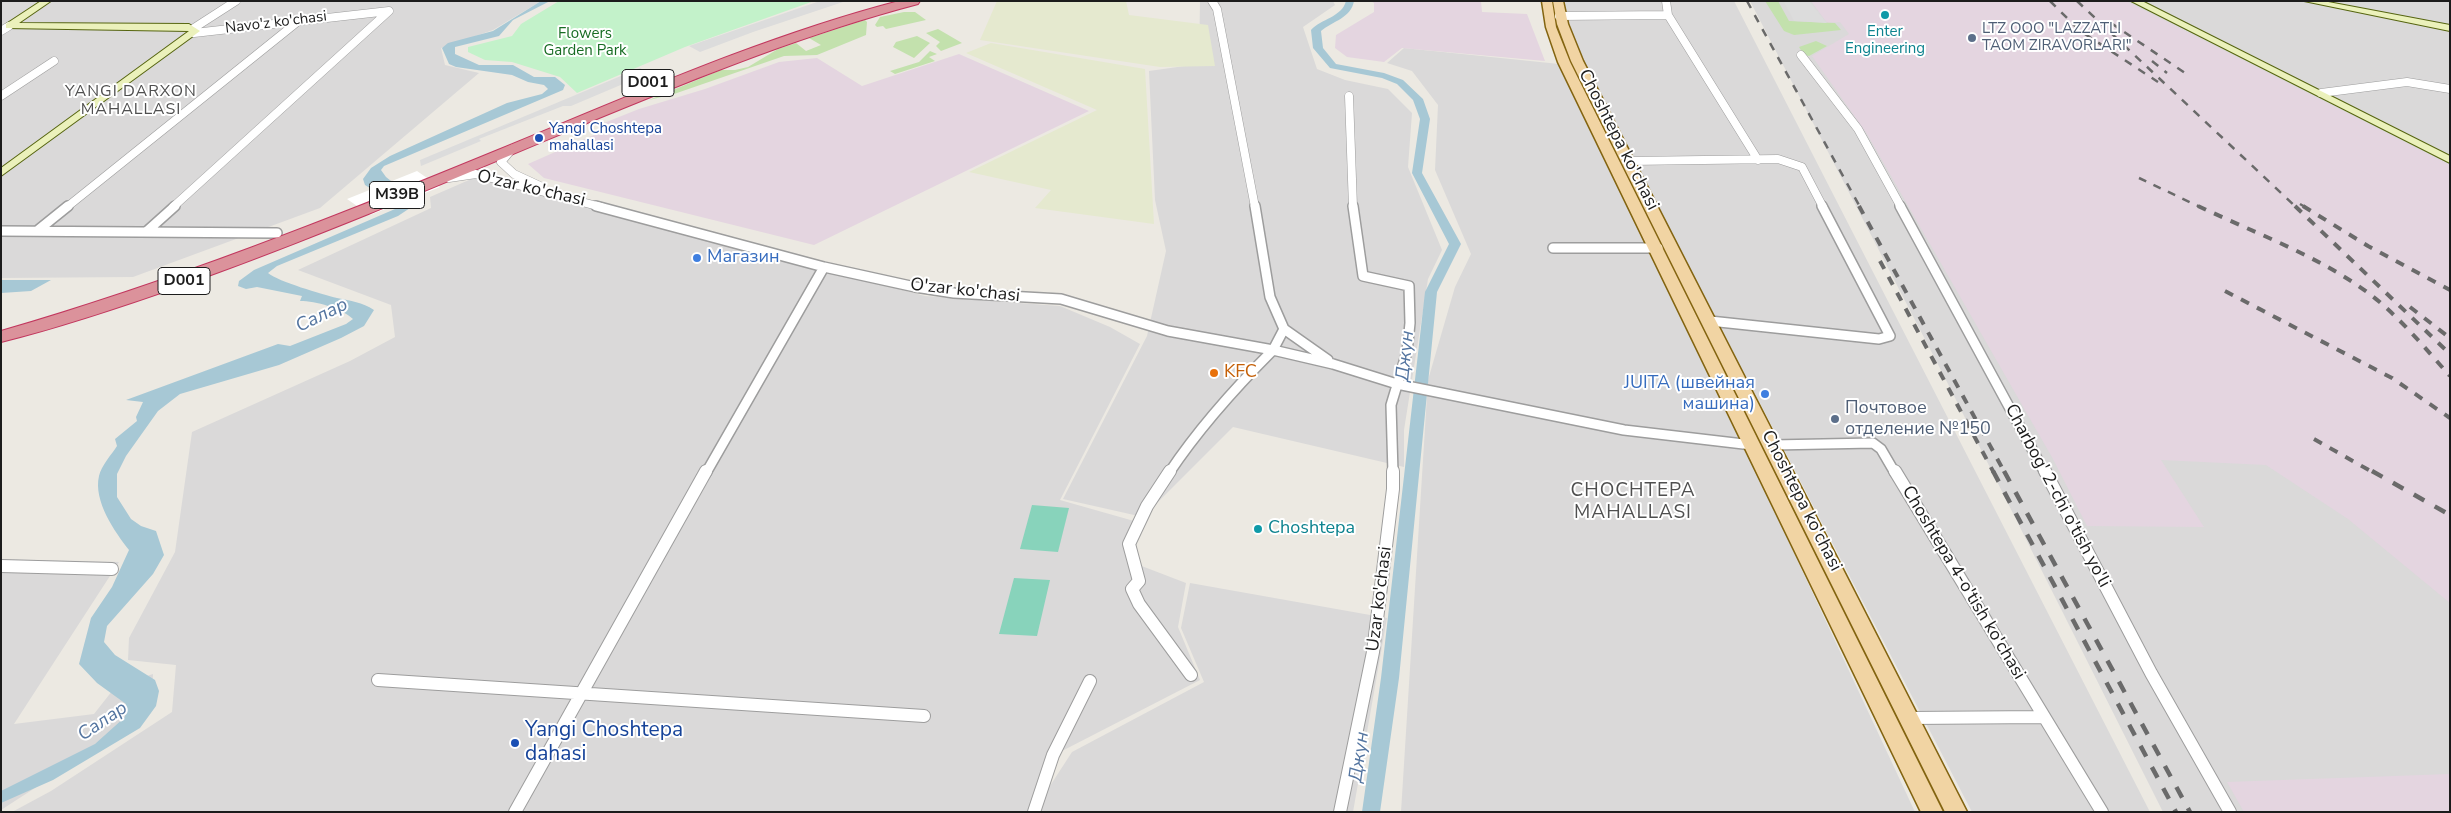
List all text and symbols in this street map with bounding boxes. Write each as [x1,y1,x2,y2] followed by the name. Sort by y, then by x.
[224,8,328,38] street label: Navo'z ko'chasi
[1879,9,1891,21] marker: Enter Engineering
[1982,20,2132,55] place label: LTZ OOO "LAZZATLI TAOM ZIRAVORLARI"
[1845,23,1925,58] place label: Enter Engineering
[543,25,627,60] park label: Flowers Garden Park
[1966,32,1978,44] marker: LTZ OOO "LAZZATLI TAOM ZIRAVORLARI"
[1573,66,1663,214] street label: Choshtepa ko'chasi
[622,70,674,96] road number: D001
[64,82,198,120] district label: YANGI DARXON MAHALLASI
[549,120,662,155] place label: Yangi Choshtepa mahallasi
[533,132,545,144] marker: Yangi Choshtepa mahallasi
[475,166,587,212] street label: O'zar ko'chasi
[370,182,424,208] road number: M39B
[707,247,780,269] place label: Магазин
[691,252,703,264] marker: Магазин
[158,268,210,294] road number: D001
[909,274,1021,308] street label: O'zar ko'chasi
[292,294,352,338] water label: Салар
[1392,330,1420,382] water label: Джун
[1224,362,1257,384] place label: KFC
[1208,367,1220,379] marker: KFC
[1624,373,1755,416] place label: JUITA (швейная машина)
[1759,388,1771,400] marker: JUITA (швейная машина)
[1845,398,1991,440] place label: Почтовое отделение №150
[1999,401,2115,591] street label: Charbog' 2-chi o'tish yo'li
[1829,413,1841,425] marker: Почтовое отделение №150
[1756,427,1846,575] street label: Choshtepa ko'chasi
[1569,480,1697,524] district label: CHOCHTEPA MAHALLASI
[1897,482,2029,684] street label: Choshtepa 4-o'tish ko'chasi
[1268,518,1355,540] place label: Choshtepa
[1252,523,1264,535] marker: Choshtepa
[1363,545,1397,653] street label: Uzar ko'chasi
[74,697,132,747] water label: Салар
[525,718,683,768] place label: Yangi Choshtepa dahasi
[1345,730,1375,784] water label: Джун
[509,737,521,749] marker: Yangi Choshtepa dahasi

